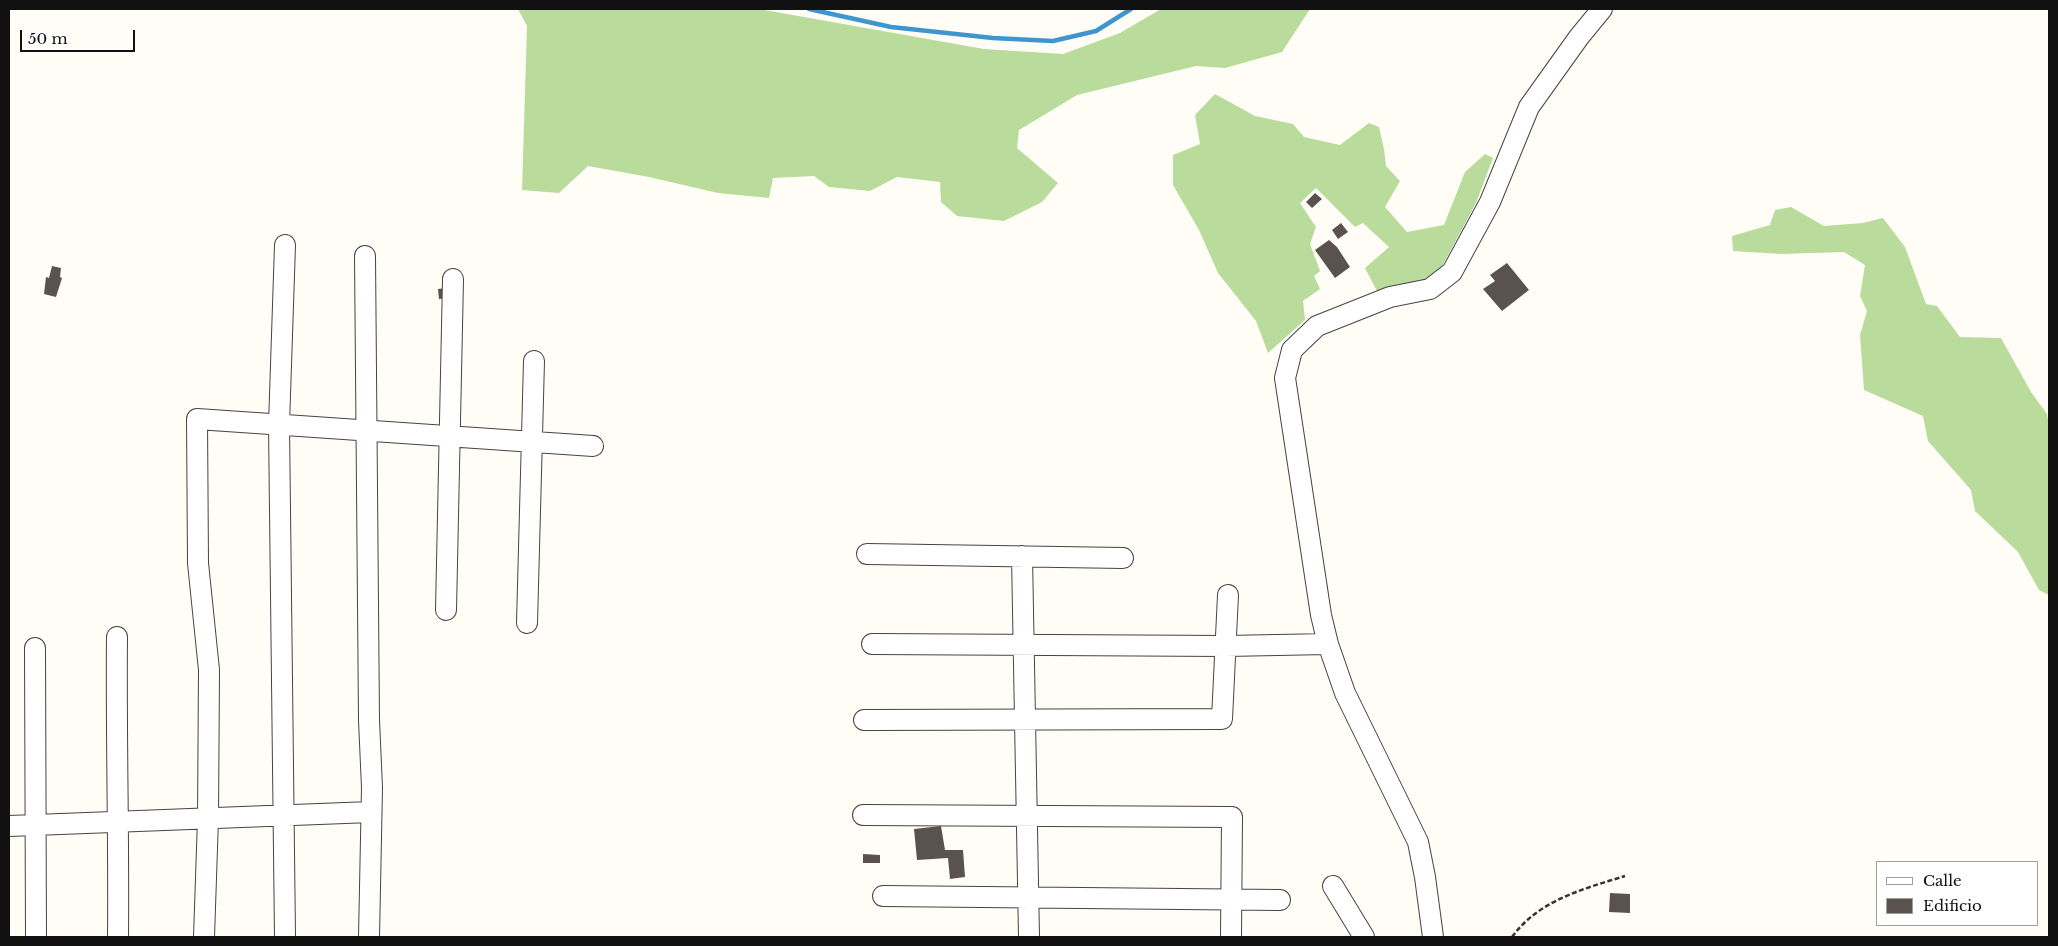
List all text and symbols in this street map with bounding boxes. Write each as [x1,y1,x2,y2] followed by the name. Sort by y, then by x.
[22,20,138,52] scale bar
[28,29,68,48] text: 50 m
[1876,861,2038,926] legend
[1923,871,1962,890] text: Calle
[1923,896,1982,915] text: Edificio

